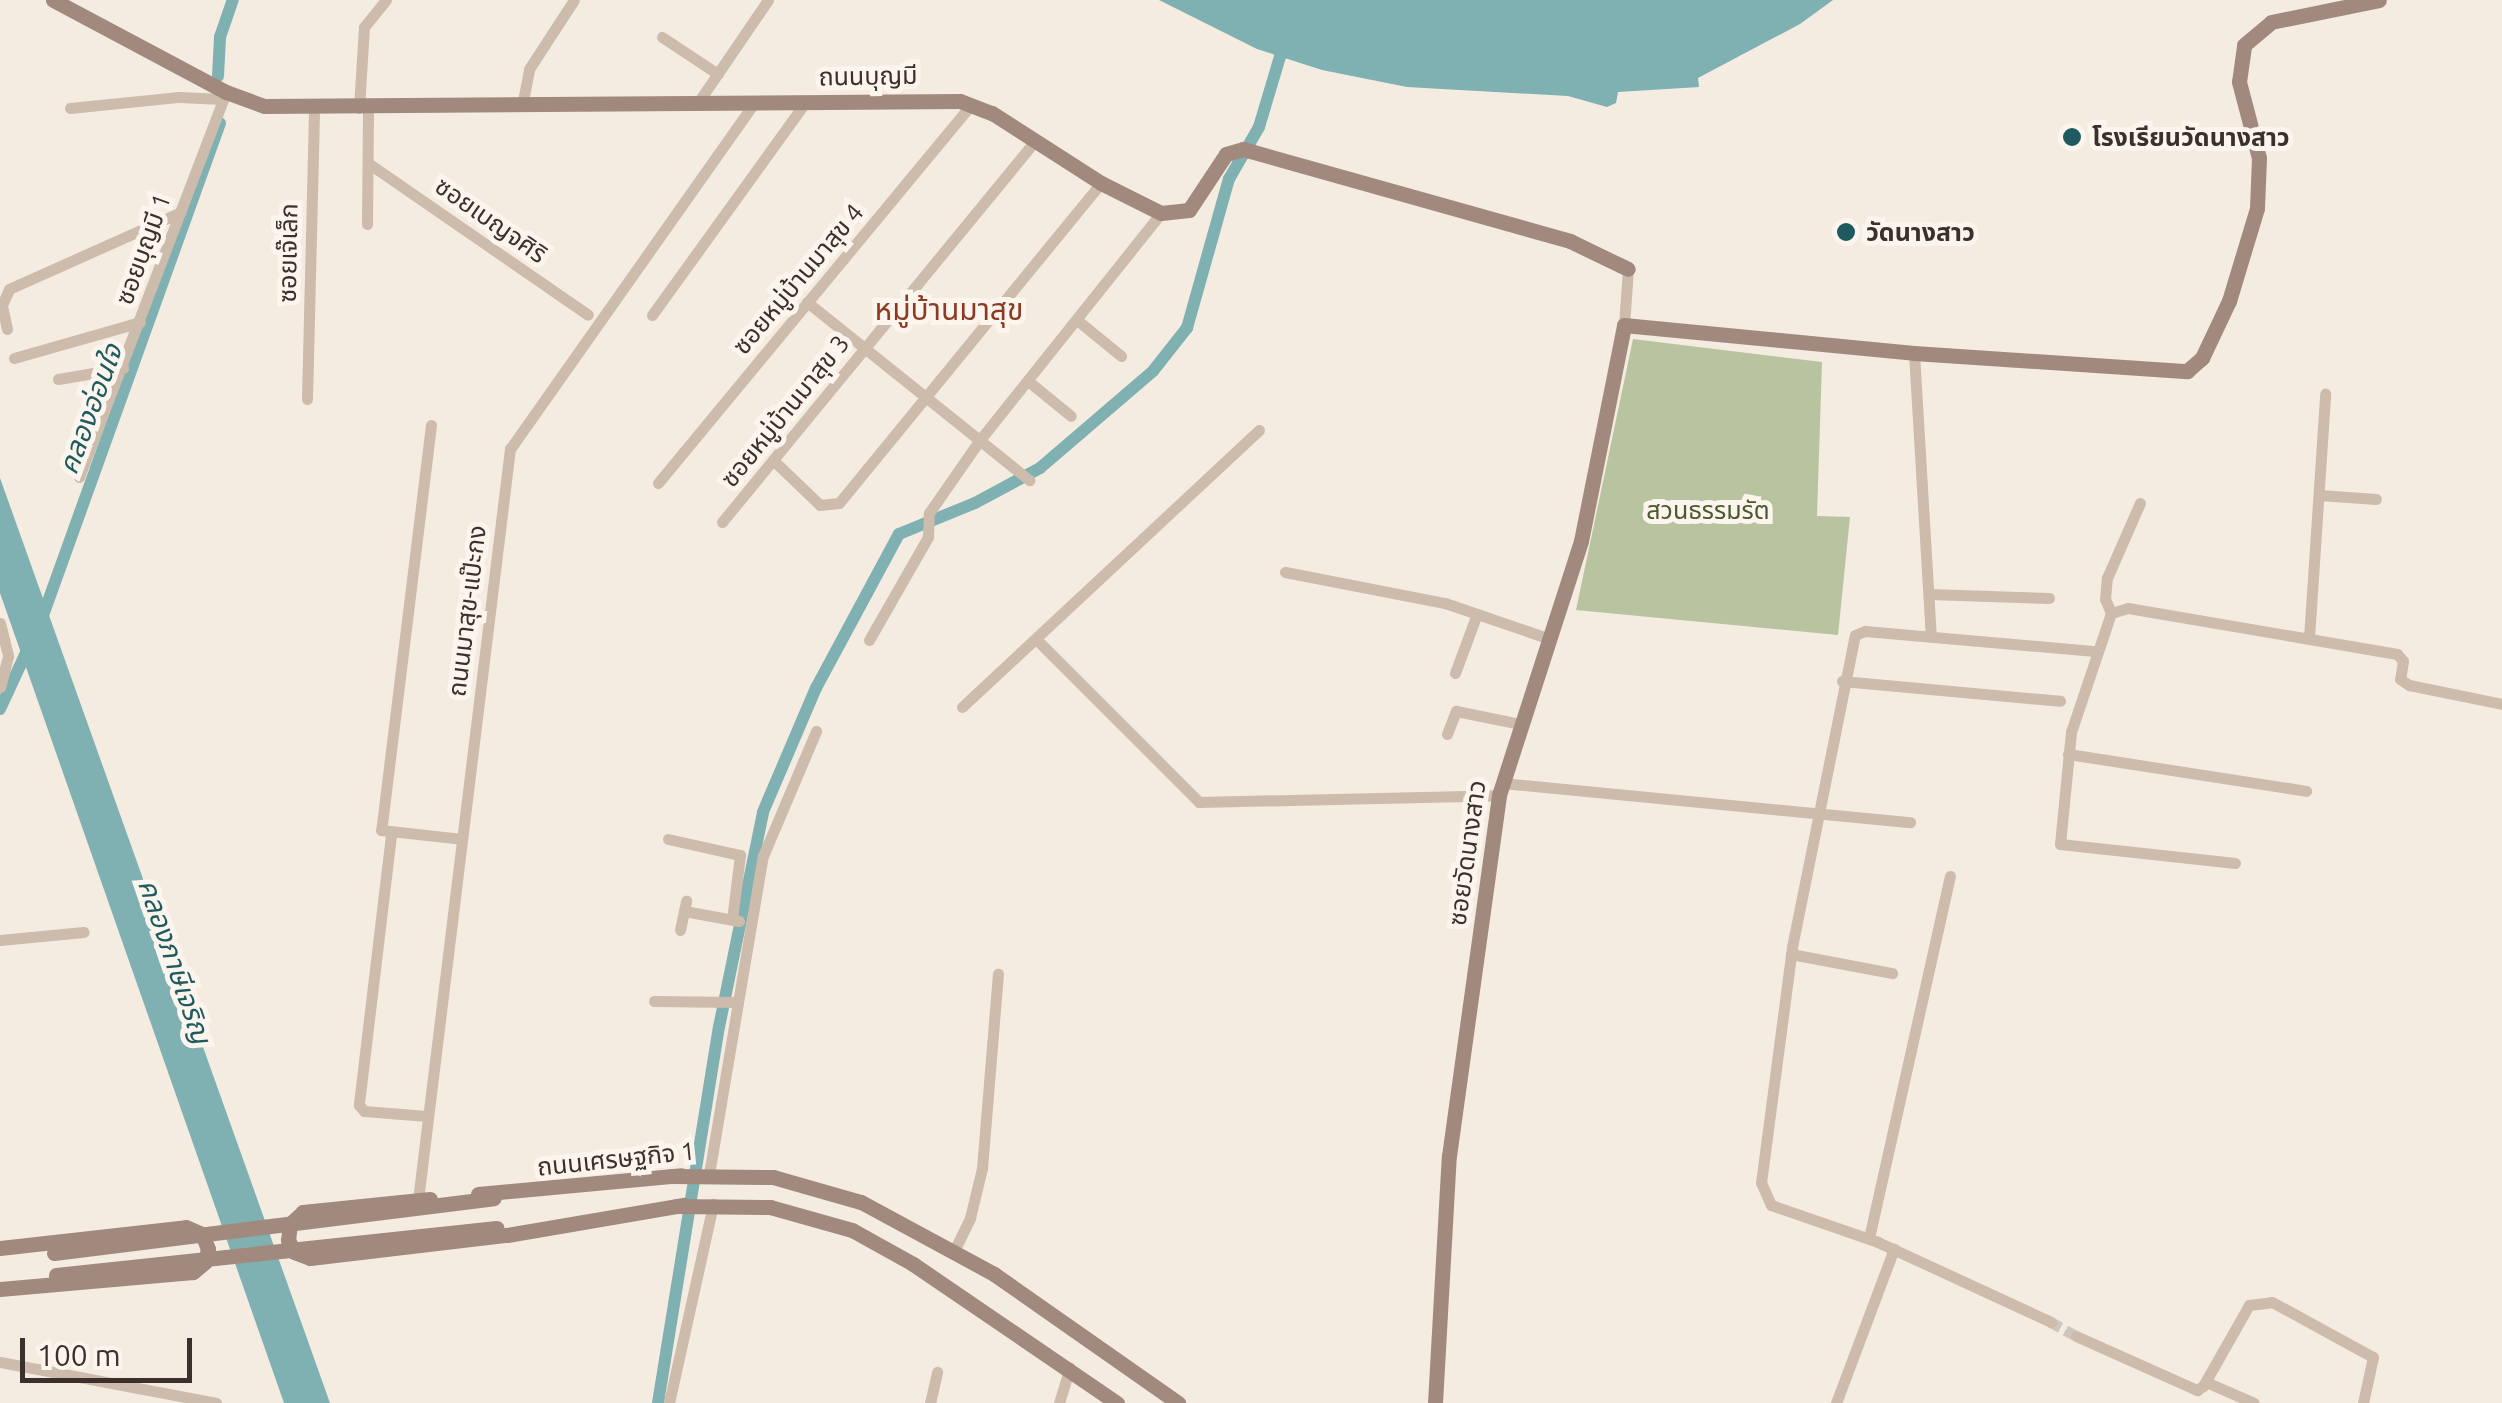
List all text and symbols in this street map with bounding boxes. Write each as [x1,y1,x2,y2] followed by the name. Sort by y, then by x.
[818,60,918,92] street label: ถนนบุญมี
[2092,122,2290,152] place label: โรงเรียนวัดนางสาว
[2061,126,2083,148] marker: โรงเรียนวัดนางสาว
[429,171,553,269] street label: ซอยเบญจศิริ
[109,189,177,309] street label: ซอยบุญมี 1
[726,198,870,360] street label: ซอยหมู่บ้านมาสุข 4
[272,203,304,303] street label: ซอยเจ๊เล็ก
[1866,217,1975,247] place label: วัดนางสาว
[1835,221,1857,243] marker: วัดนางสาว
[875,291,1023,327] district label: หมู่บ้านมาสุข
[715,329,855,493] street label: ซอยหมู่บ้านมาสุข 3
[51,339,129,479] water label: คลองอ่อนใจ
[1646,495,1770,525] park label: สวนธรรมรัต
[442,524,492,698] street label: ถนนมาสุข-แป๊ะกง
[1442,778,1492,928] street label: ซอยวัดนางสาว
[131,874,219,1048] water label: คลองภาษีเจริญ
[536,1136,696,1182] street label: ถนนเศรษฐกิจ 1
[25,1318,198,1380] scale bar
[37,1338,121,1372] text: 100 m

